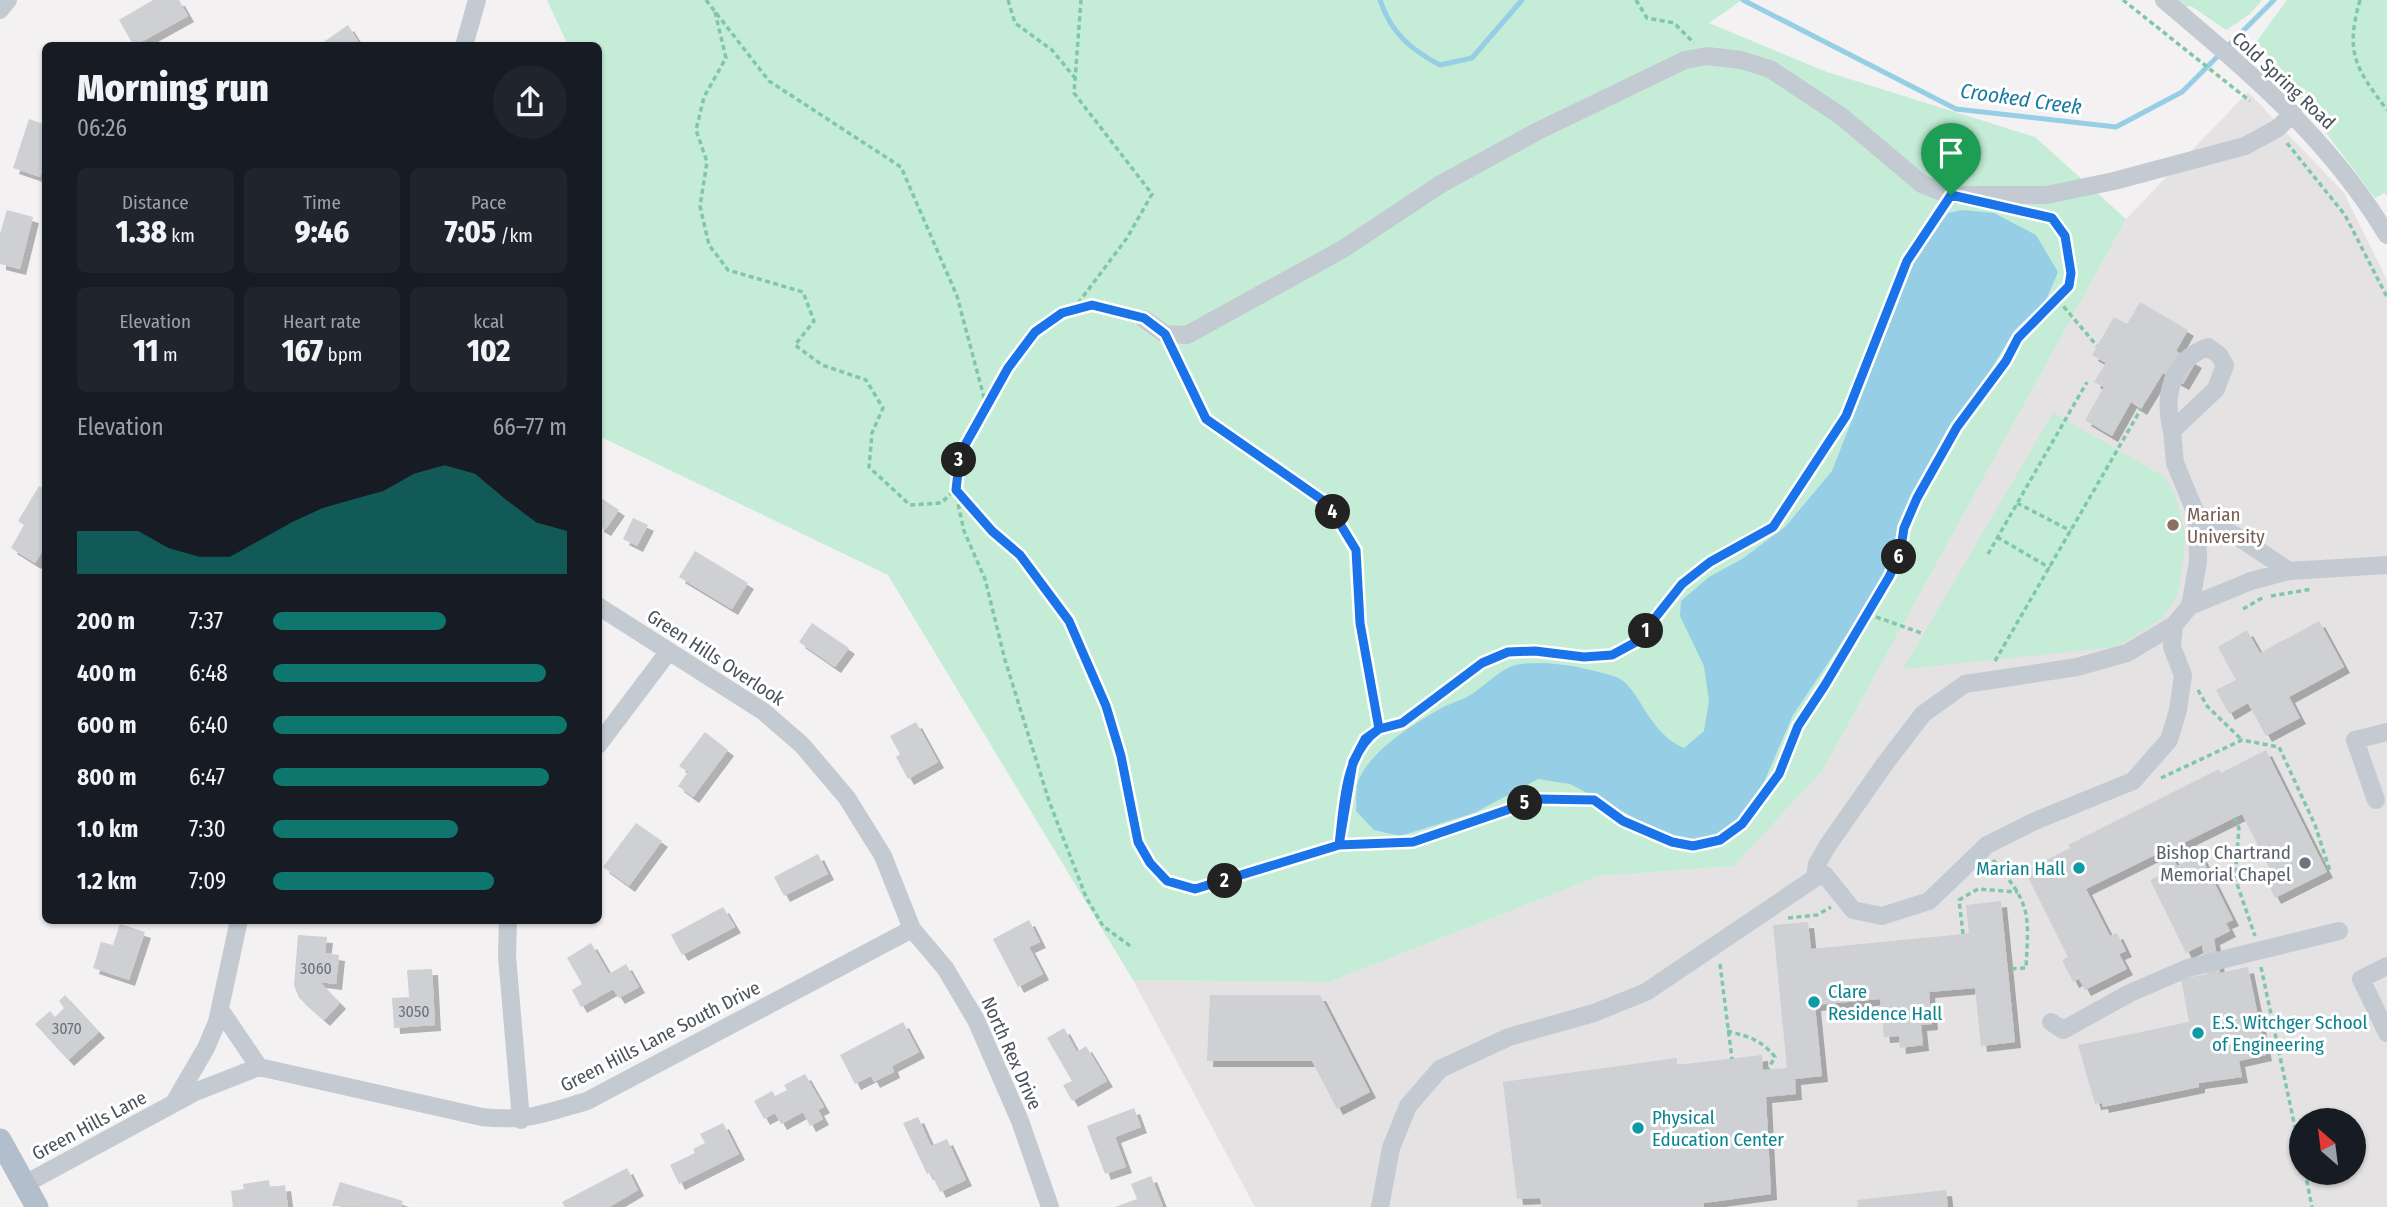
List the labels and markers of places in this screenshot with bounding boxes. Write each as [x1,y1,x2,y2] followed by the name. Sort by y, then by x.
[1921,123,1981,195] pin
[942,442,976,477] pin: 3
[1316,494,1350,530] pin: 4
[2187,503,2265,548] place label: Marian University
[2165,517,2181,533] marker: Marian University
[1882,540,1916,574] pin: 6
[1628,614,1664,648] pin: 1
[1508,786,1542,820] pin: 5
[2156,841,2291,886] place label: Bishop Chartrand Memorial Chapel
[2297,855,2313,871] marker: Bishop Chartrand Memorial Chapel
[1976,857,2065,880] place label: Marian Hall
[2071,860,2087,876] marker: Marian Hall
[1208,864,1242,898] pin: 2
[1828,980,1942,1025] place label: Clare Residence Hall
[1806,994,1822,1010] marker: Clare Residence Hall
[2212,1011,2368,1056] place label: E.S. Witchger School of Engineering
[2190,1025,2206,1041] marker: E.S. Witchger School of Engineering
[1652,1106,1784,1151] place label: Physical Education Center
[1630,1120,1646,1136] marker: Physical Education Center

